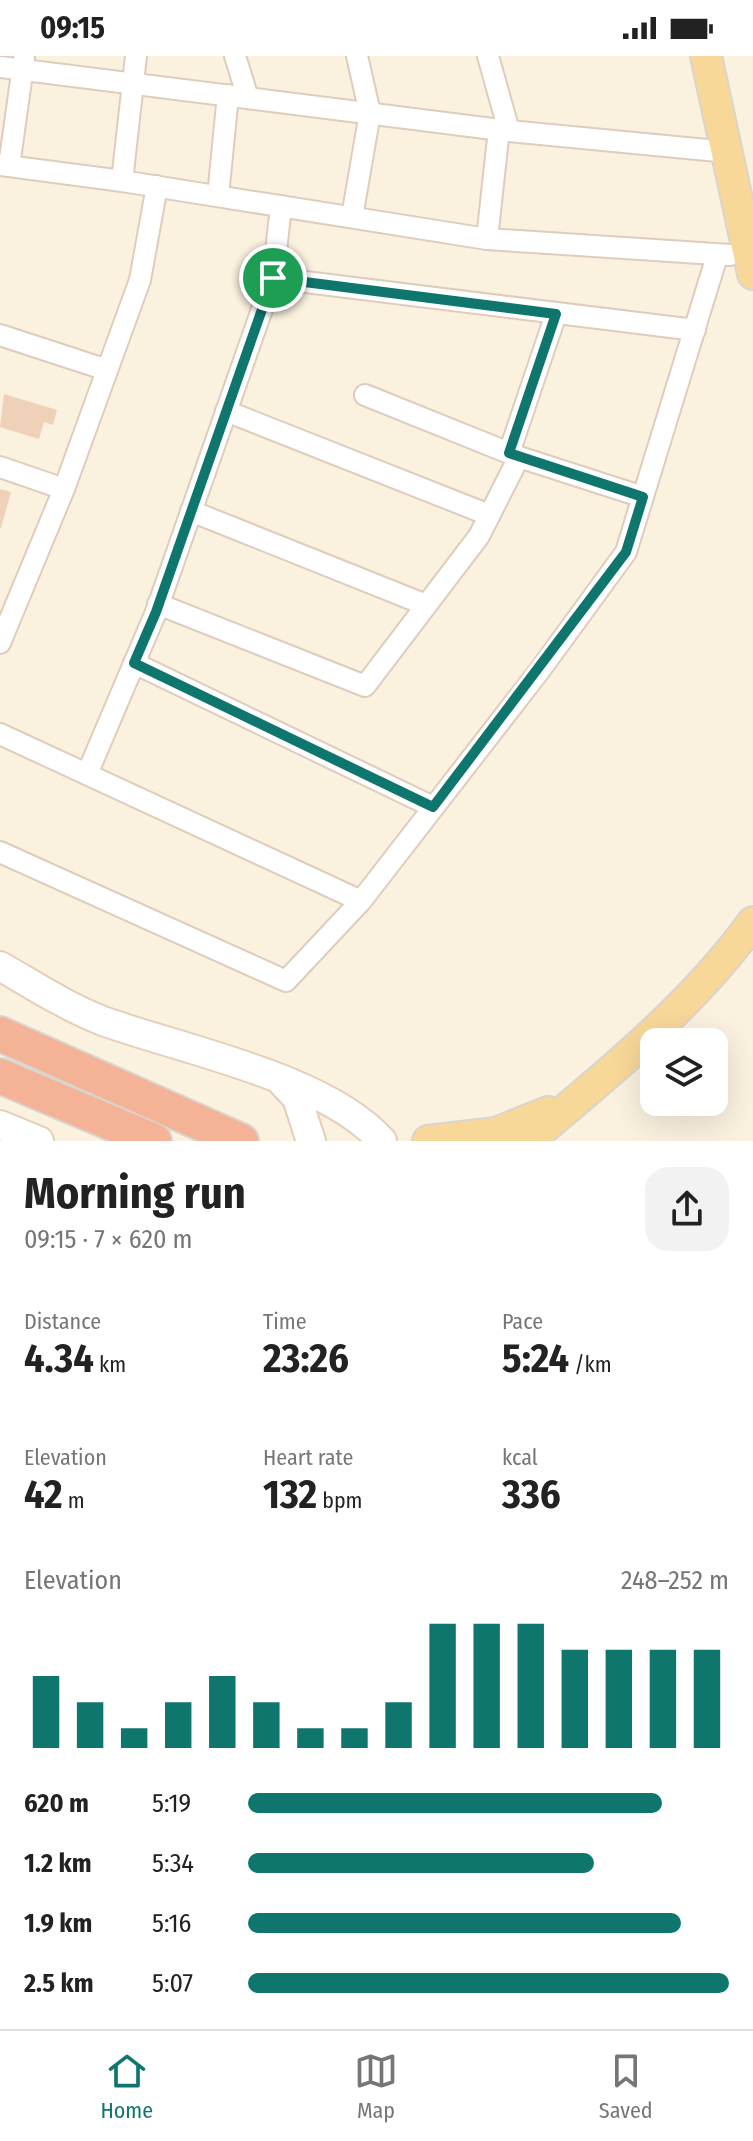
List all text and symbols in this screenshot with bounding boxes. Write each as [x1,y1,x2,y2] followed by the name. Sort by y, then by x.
[40,10,105,46] text: 09:15
[239,244,307,312] pin
[251,256,295,300] icon: arrive
[640,1028,728,1116] map controls
[640,1028,728,1116] button: layers
[24,1167,246,1220] text: Morning run
[645,1167,729,1251] button: share
[24,1224,193,1255] text: 09:15 · 7 × 620 m
[24,1308,101,1335] text: Distance
[263,1308,307,1335] text: Time
[502,1308,543,1335] text: Pace
[24,1335,94,1383] text: 4.34
[263,1335,349,1383] text: 23:26
[502,1335,569,1383] text: 5:24
[94,1351,126,1378] text: km
[569,1351,612,1378] text: /km
[24,1444,107,1471] text: Elevation
[263,1444,353,1471] text: Heart rate
[502,1444,538,1471] text: kcal
[24,1471,63,1519] text: 42
[263,1471,317,1519] text: 132
[502,1471,561,1519] text: 336
[63,1487,85,1514] text: m
[317,1487,363,1514] text: bpm
[24,1565,122,1596] text: Elevation
[621,1565,729,1596] text: 248–252 m
[24,1788,89,1819] text: 620 m
[152,1788,191,1819] text: 5:19
[24,1848,91,1879] text: 1.2 km
[152,1848,194,1879] text: 5:34
[24,1908,92,1939] text: 1.9 km
[152,1908,191,1939] text: 5:16
[24,1968,94,1999] text: 2.5 km
[152,1968,193,1999] text: 5:07
[100,2049,153,2124] tab: Home
[354,2049,398,2124] tab: Map
[599,2049,653,2124] tab: Saved

